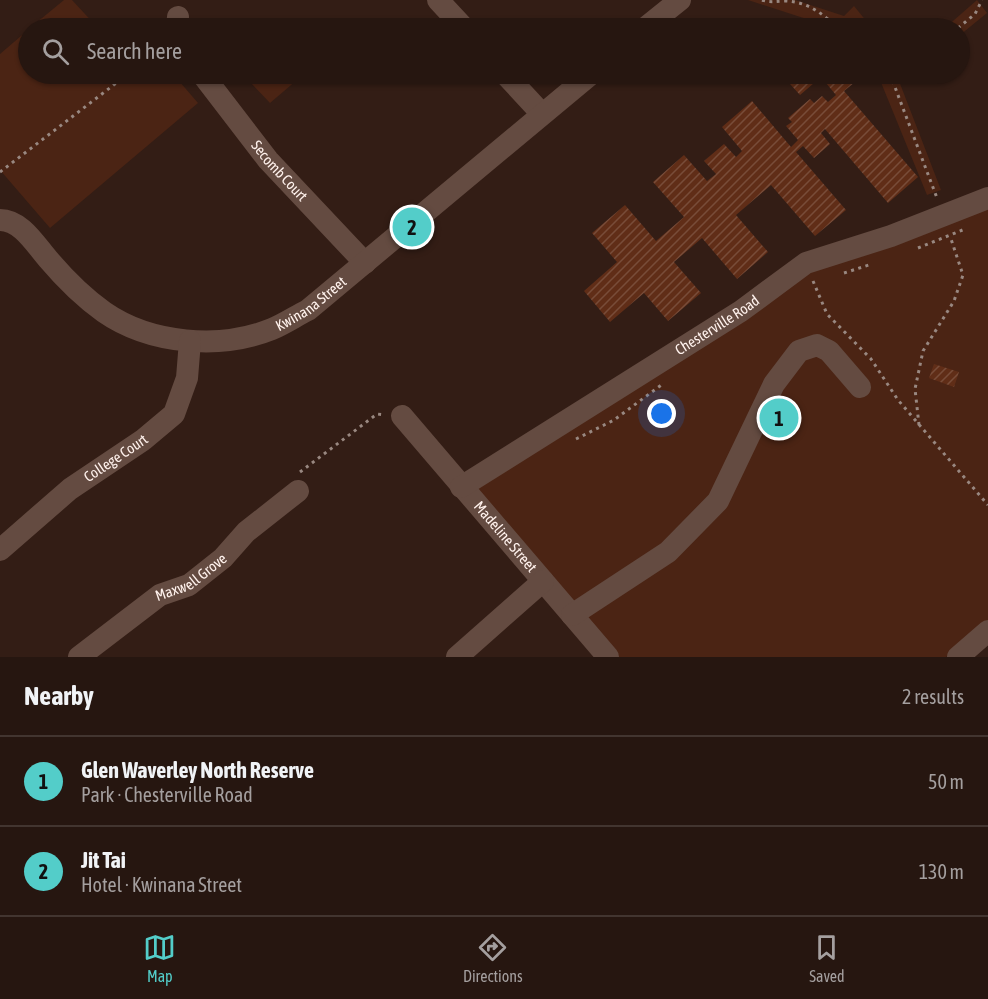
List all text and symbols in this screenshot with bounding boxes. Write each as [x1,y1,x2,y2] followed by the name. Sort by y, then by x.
[18,18,970,84] search box
[39,35,72,68] icon: search
[87,38,182,64] text: Search here
[248,137,311,204] street label: Secomb Court
[392,204,432,250] pin: 2
[273,273,350,334] street label: Kwinana Street
[672,292,762,358] street label: Chesterville Road
[760,396,798,440] pin: 1
[647,399,676,428] your location
[80,431,151,485] street label: College Court
[471,498,541,575] street label: Madeline Street
[153,549,230,604] street label: Maxwell Grove
[24,681,94,711] text: Nearby
[902,685,964,708] text: 2 results
[81,757,314,783] text: Glen Waverley North Reserve
[39,770,48,793] text: 1
[928,770,964,793] text: 50 m
[81,783,253,806] text: Park · Chesterville Road
[81,847,126,873] text: Jit Tai
[39,860,48,883] text: 2
[919,860,964,883] text: 130 m
[81,873,242,896] text: Hotel · Kwinana Street
[143,931,176,985] tab: Map
[463,931,523,985] tab: Directions
[809,931,845,985] tab: Saved

